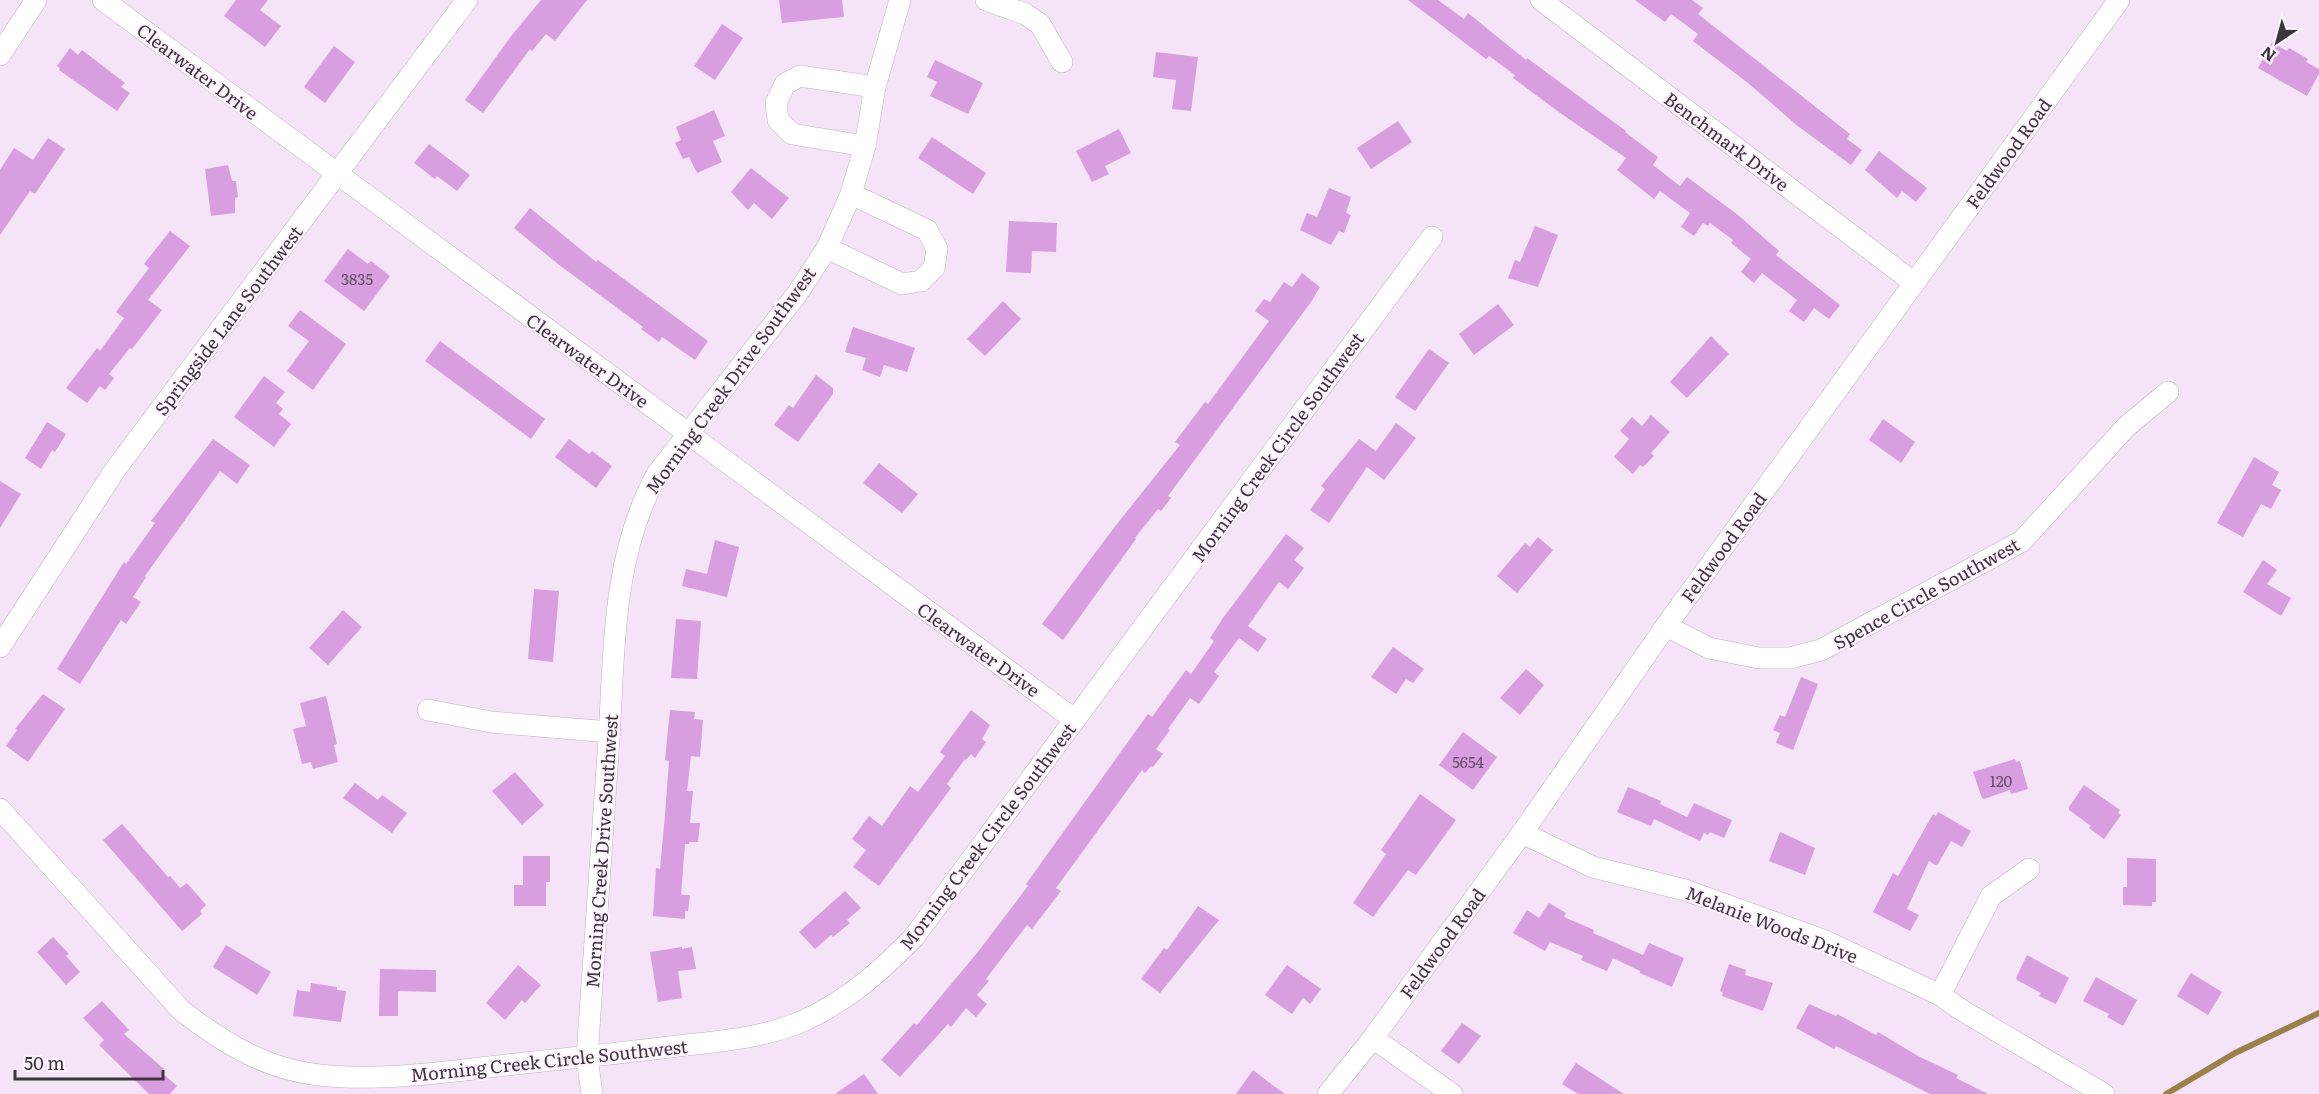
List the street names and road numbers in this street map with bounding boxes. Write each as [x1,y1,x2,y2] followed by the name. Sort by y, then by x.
[132,16,264,126] street label: Clearwater Drive
[1659,85,1795,197] street label: Benchmark Drive
[1959,92,2057,214] street label: Feldwood Road
[148,219,309,421] street label: Springside Lane Southwest
[638,260,822,499] street label: Morning Creek Drive Southwest
[521,306,655,414] street label: Clearwater Drive
[1184,326,1370,568] street label: Morning Creek Circle Southwest
[1674,486,1772,608] street label: Feldwood Road
[1828,530,2025,656] street label: Spence Circle Southwest
[912,595,1046,703] street label: Clearwater Drive
[578,712,624,989] street label: Morning Creek Drive Southwest
[892,716,1082,955] street label: Morning Creek Circle Southwest
[1682,879,1862,969] street label: Melanie Woods Drive
[1393,882,1491,1004] street label: Feldwood Road
[409,1032,690,1088] street label: Morning Creek Circle Southwest

